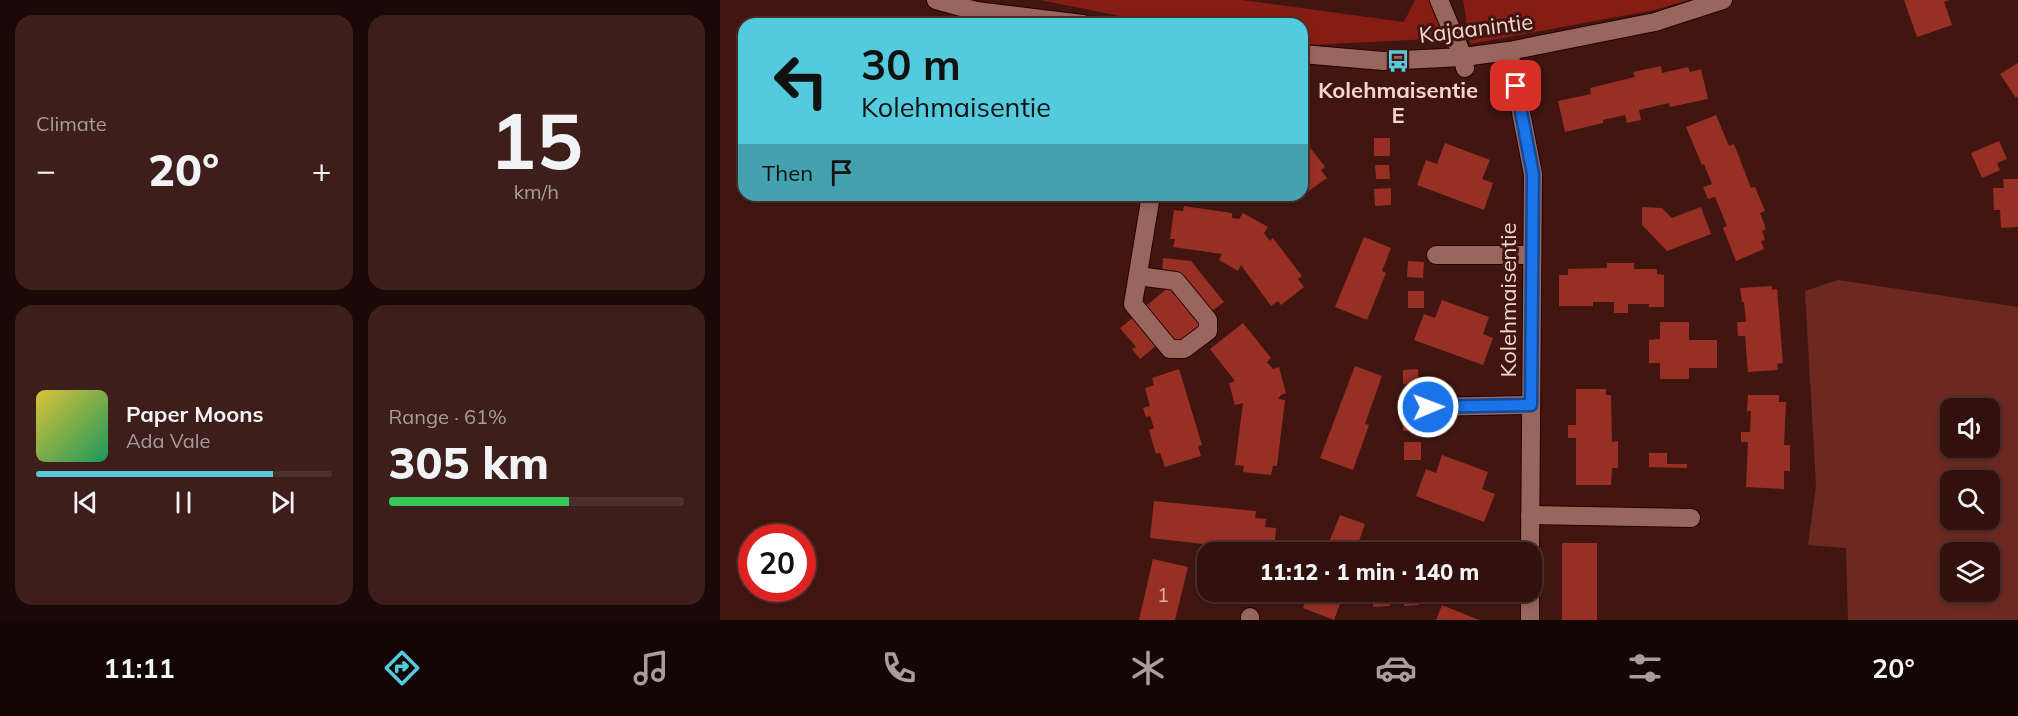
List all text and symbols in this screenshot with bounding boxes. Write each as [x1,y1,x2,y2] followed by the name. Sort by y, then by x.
[1417,7,1535,49] street label: Kajaanintie
[861,38,961,91] text: 30 m
[762,42,840,120] icon: left
[1385,48,1411,74] bus stop icon: Kolehmaisentie E
[1490,60,1541,111] pin
[1499,69,1532,102] icon: arrive
[1318,76,1478,129] place label: Kolehmaisentie E
[861,90,1051,124] text: Kolehmaisentie
[489,91,583,189] text: 15
[36,111,107,136] text: Climate
[148,141,219,197] text: 20°
[36,149,56,190] text: −
[312,149,332,190] text: +
[825,156,858,189] icon: arrive
[762,159,813,187] text: Then
[514,179,559,204] text: km/h
[1494,223,1522,377] street label: Kolehmaisentie
[1396,375,1460,439] position arrow
[1940,398,2000,602] map controls
[1940,398,2000,458] button: sound
[126,400,264,428] text: Paper Moons
[389,404,507,429] text: Range · 61%
[126,428,210,453] text: Ada Vale
[389,434,549,490] text: 305 km
[1940,470,2000,530] button: search
[69,486,102,519] icon: previous
[167,486,200,519] icon: pause
[266,486,299,519] icon: next
[738,524,816,602] speed limit sign: 20
[1940,542,2000,602] button: layers
[1260,558,1479,586] text: 11:12 · 1 min · 140 m
[1157,582,1169,607] house number: 1
[381,647,423,689] icon: directions
[630,647,672,689] icon: music
[878,647,920,689] icon: phone
[1127,647,1169,689] icon: climate
[1375,647,1417,689] icon: car
[1624,647,1666,689] icon: filters
[103,651,175,685] text: 11:11
[1872,651,1915,685] text: 20°

